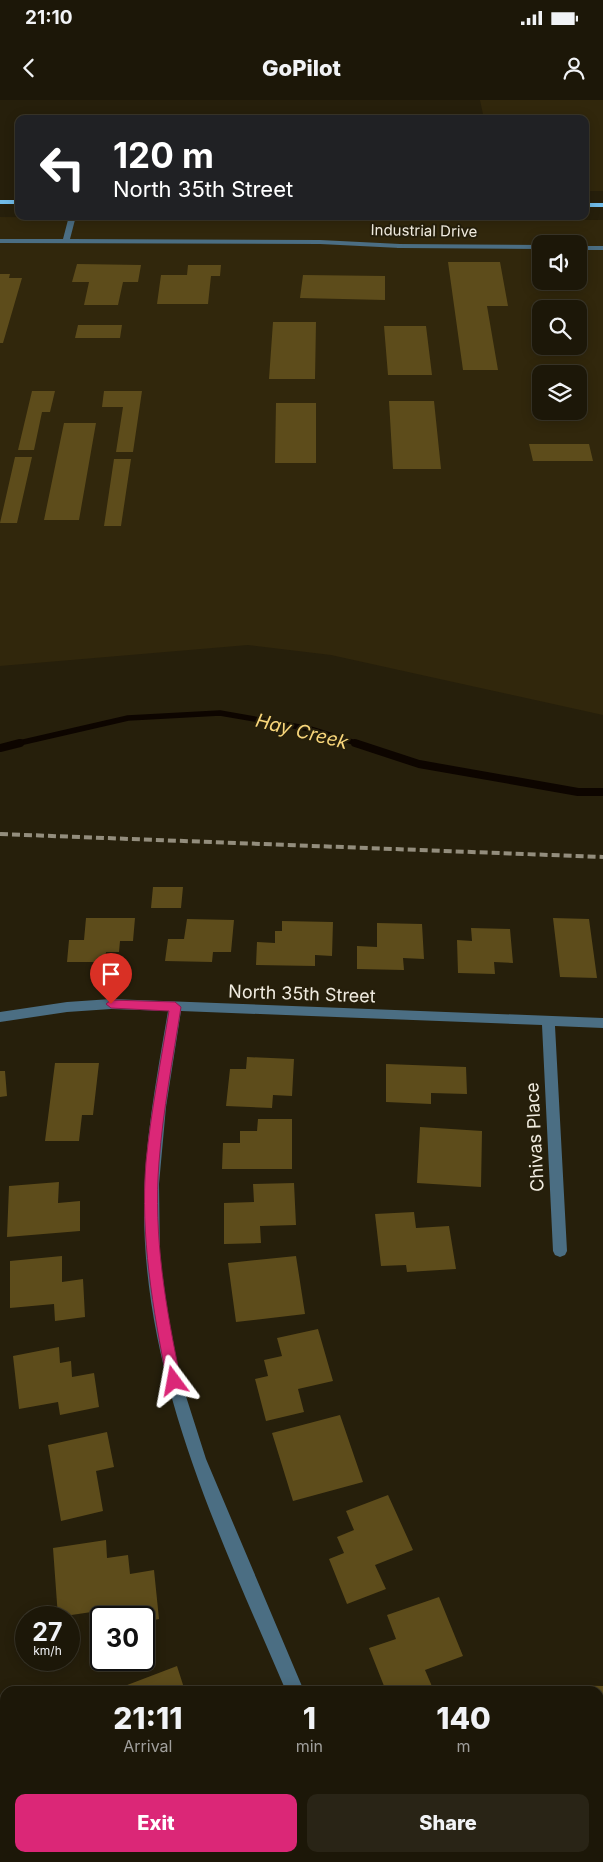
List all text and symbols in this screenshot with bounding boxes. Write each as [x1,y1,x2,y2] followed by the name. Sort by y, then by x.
[25,6,73,29] text: 21:10
[15,54,43,82] icon: back
[560,54,588,82] icon: person
[262,55,341,81] text: GoPilot
[113,134,214,176] text: 120 m
[30,135,95,200] icon: left
[113,176,293,202] text: North 35th Street
[370,220,478,241] street label: Industrial Drive
[532,235,587,420] map controls
[532,235,587,290] button: sound
[532,300,587,355] button: search
[532,365,587,420] button: layers
[253,709,351,754] water label: Hay Creek
[90,953,132,1004] pin
[97,960,125,988] icon: arrive
[228,980,376,1007] street label: North 35th Street
[521,1082,548,1192] street label: Chivas Place
[147,1354,199,1406] position arrow
[90,1606,155,1671] speed limit sign: 30
[32,1617,63,1647] text: 27
[33,1643,62,1658] text: km/h
[113,1700,183,1736] text: 21:11
[303,1700,316,1736] text: 1
[436,1700,491,1736] text: 140
[123,1736,172,1756] text: Arrival
[296,1736,323,1756] text: min
[457,1736,471,1756] text: m
[15,1794,297,1852] button: Exit
[307,1794,589,1852] button: Share

